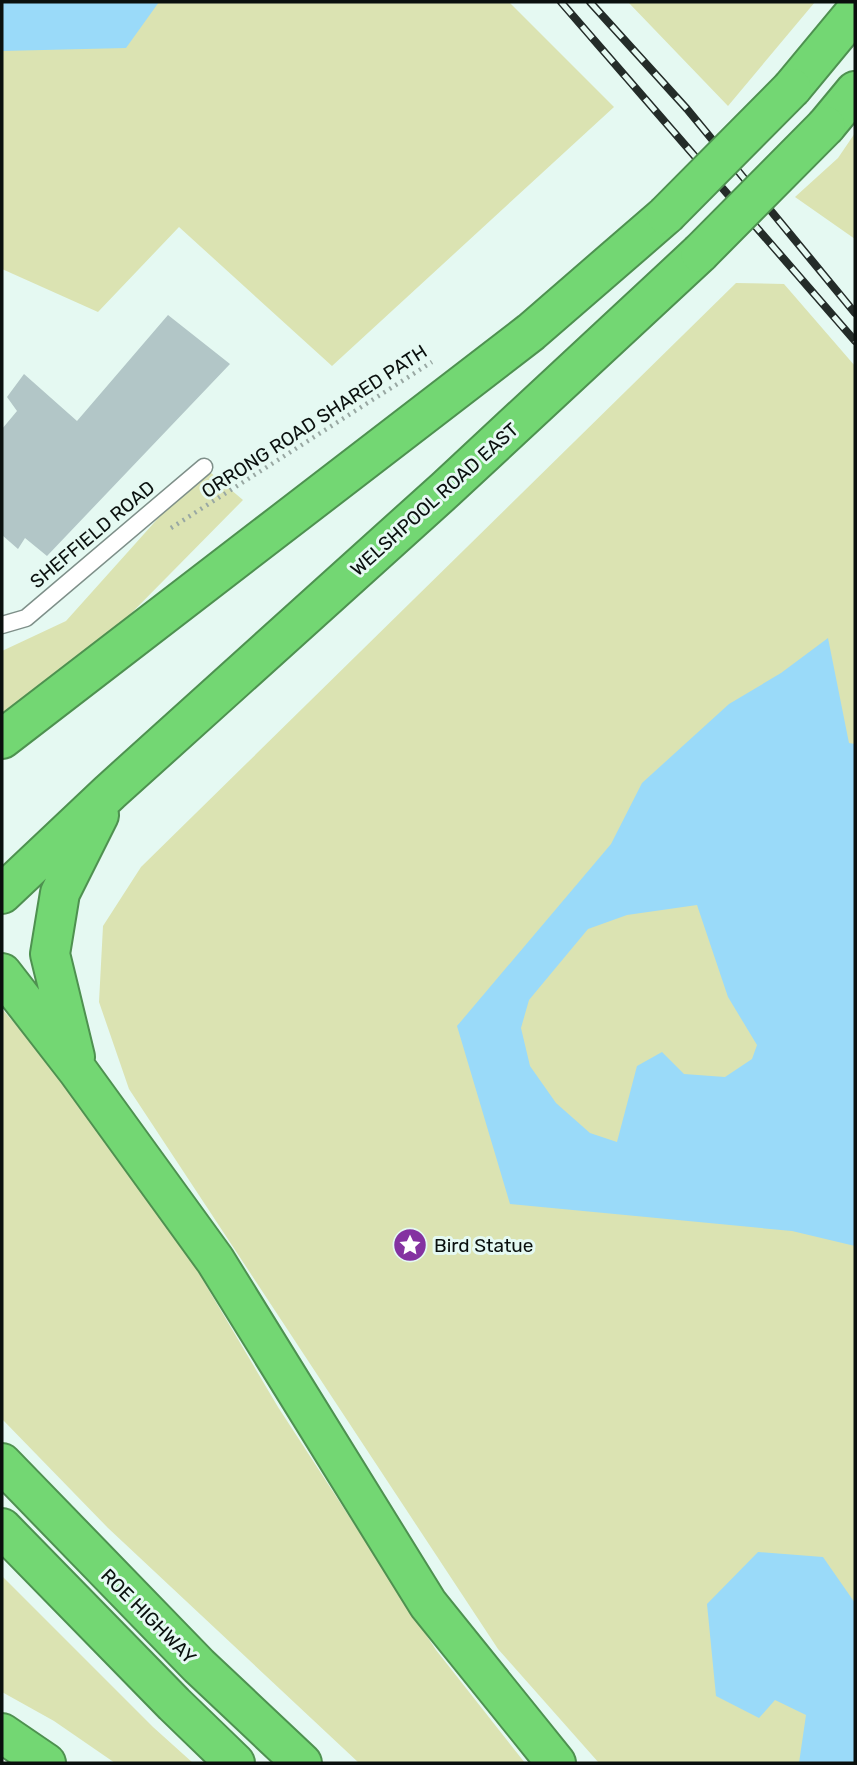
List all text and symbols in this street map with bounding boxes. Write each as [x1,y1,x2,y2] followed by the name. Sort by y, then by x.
[197,340,431,503] street label: ORRONG ROAD SHARED PATH
[346,418,523,581] street label: WELSHPOOL ROAD EAST
[26,476,159,593] street label: SHEFFIELD ROAD
[391,1226,429,1264] place icon: Bird Statue
[434,1234,533,1257] place label: Bird Statue
[96,1564,201,1669] street label: ROE HIGHWAY

